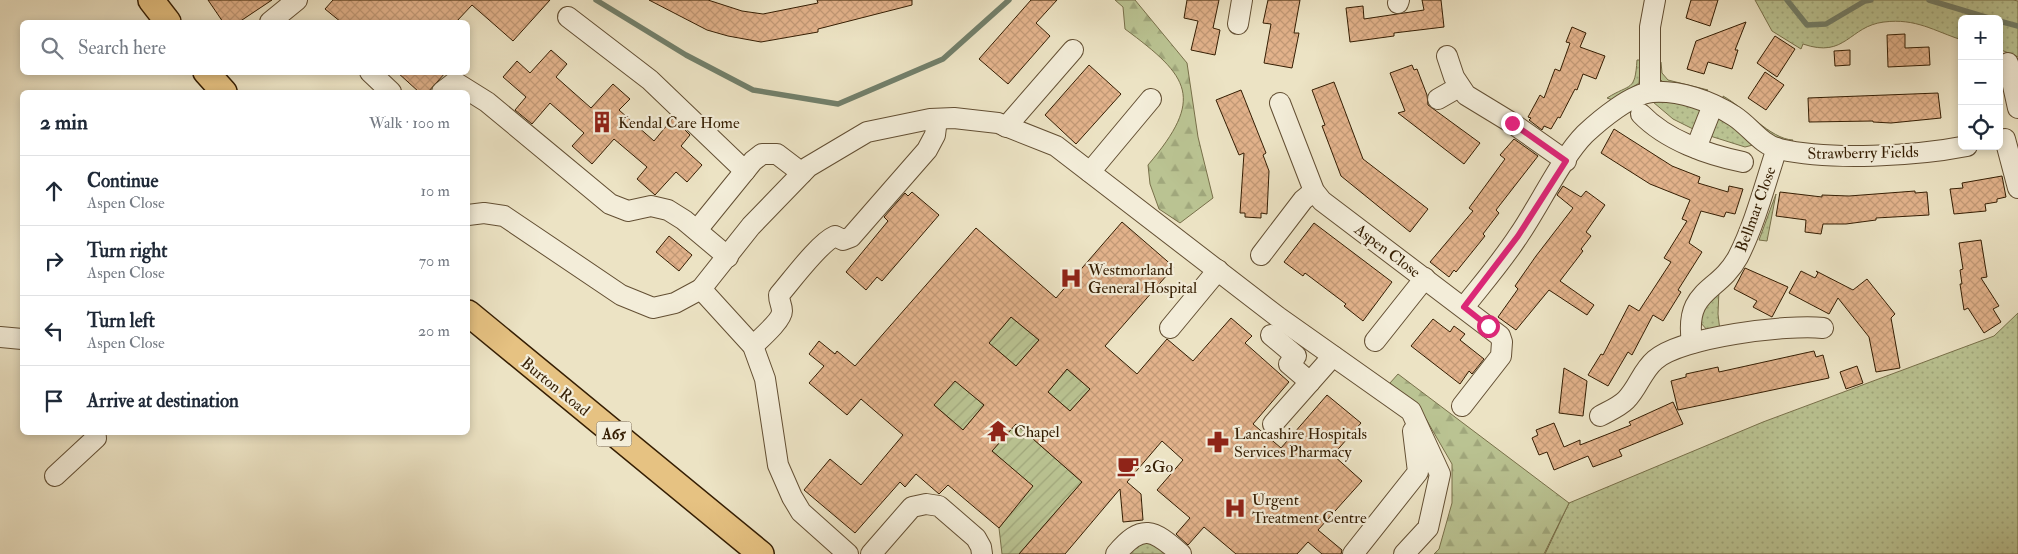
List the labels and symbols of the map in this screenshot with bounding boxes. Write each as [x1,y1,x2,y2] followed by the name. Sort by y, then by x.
[589,109,615,135] building icon: Kendal Care Home
[1501,112,1524,135] route end
[618,113,740,133] place label: Kendal Care Home
[1807,142,1919,164] street label: Strawberry Fields
[1731,164,1781,255] street label: Bellmar Close
[1349,219,1425,283] street label: Aspen Close
[1087,260,1197,299] place label: Westmorland General Hospital
[1058,265,1084,291] hospital icon: Westmorland General Hospital
[1477,315,1500,338] route start
[517,353,594,421] street label: Burton Road
[985,418,1011,444] temple icon: Chapel
[596,422,632,446] road number: A65
[1014,422,1060,443] place label: Chapel
[1234,424,1367,462] place label: Lancashire Hospitals Services Pharmacy
[1205,429,1231,455] pharmacy icon: Lancashire Hospitals Services Pharmacy
[1115,453,1141,479] cafe icon: 2Go
[1144,457,1174,477] place label: 2Go
[1252,490,1367,528] place label: Urgent Treatment Centre
[1222,495,1248,521] hospital icon: Urgent Treatment Centre

